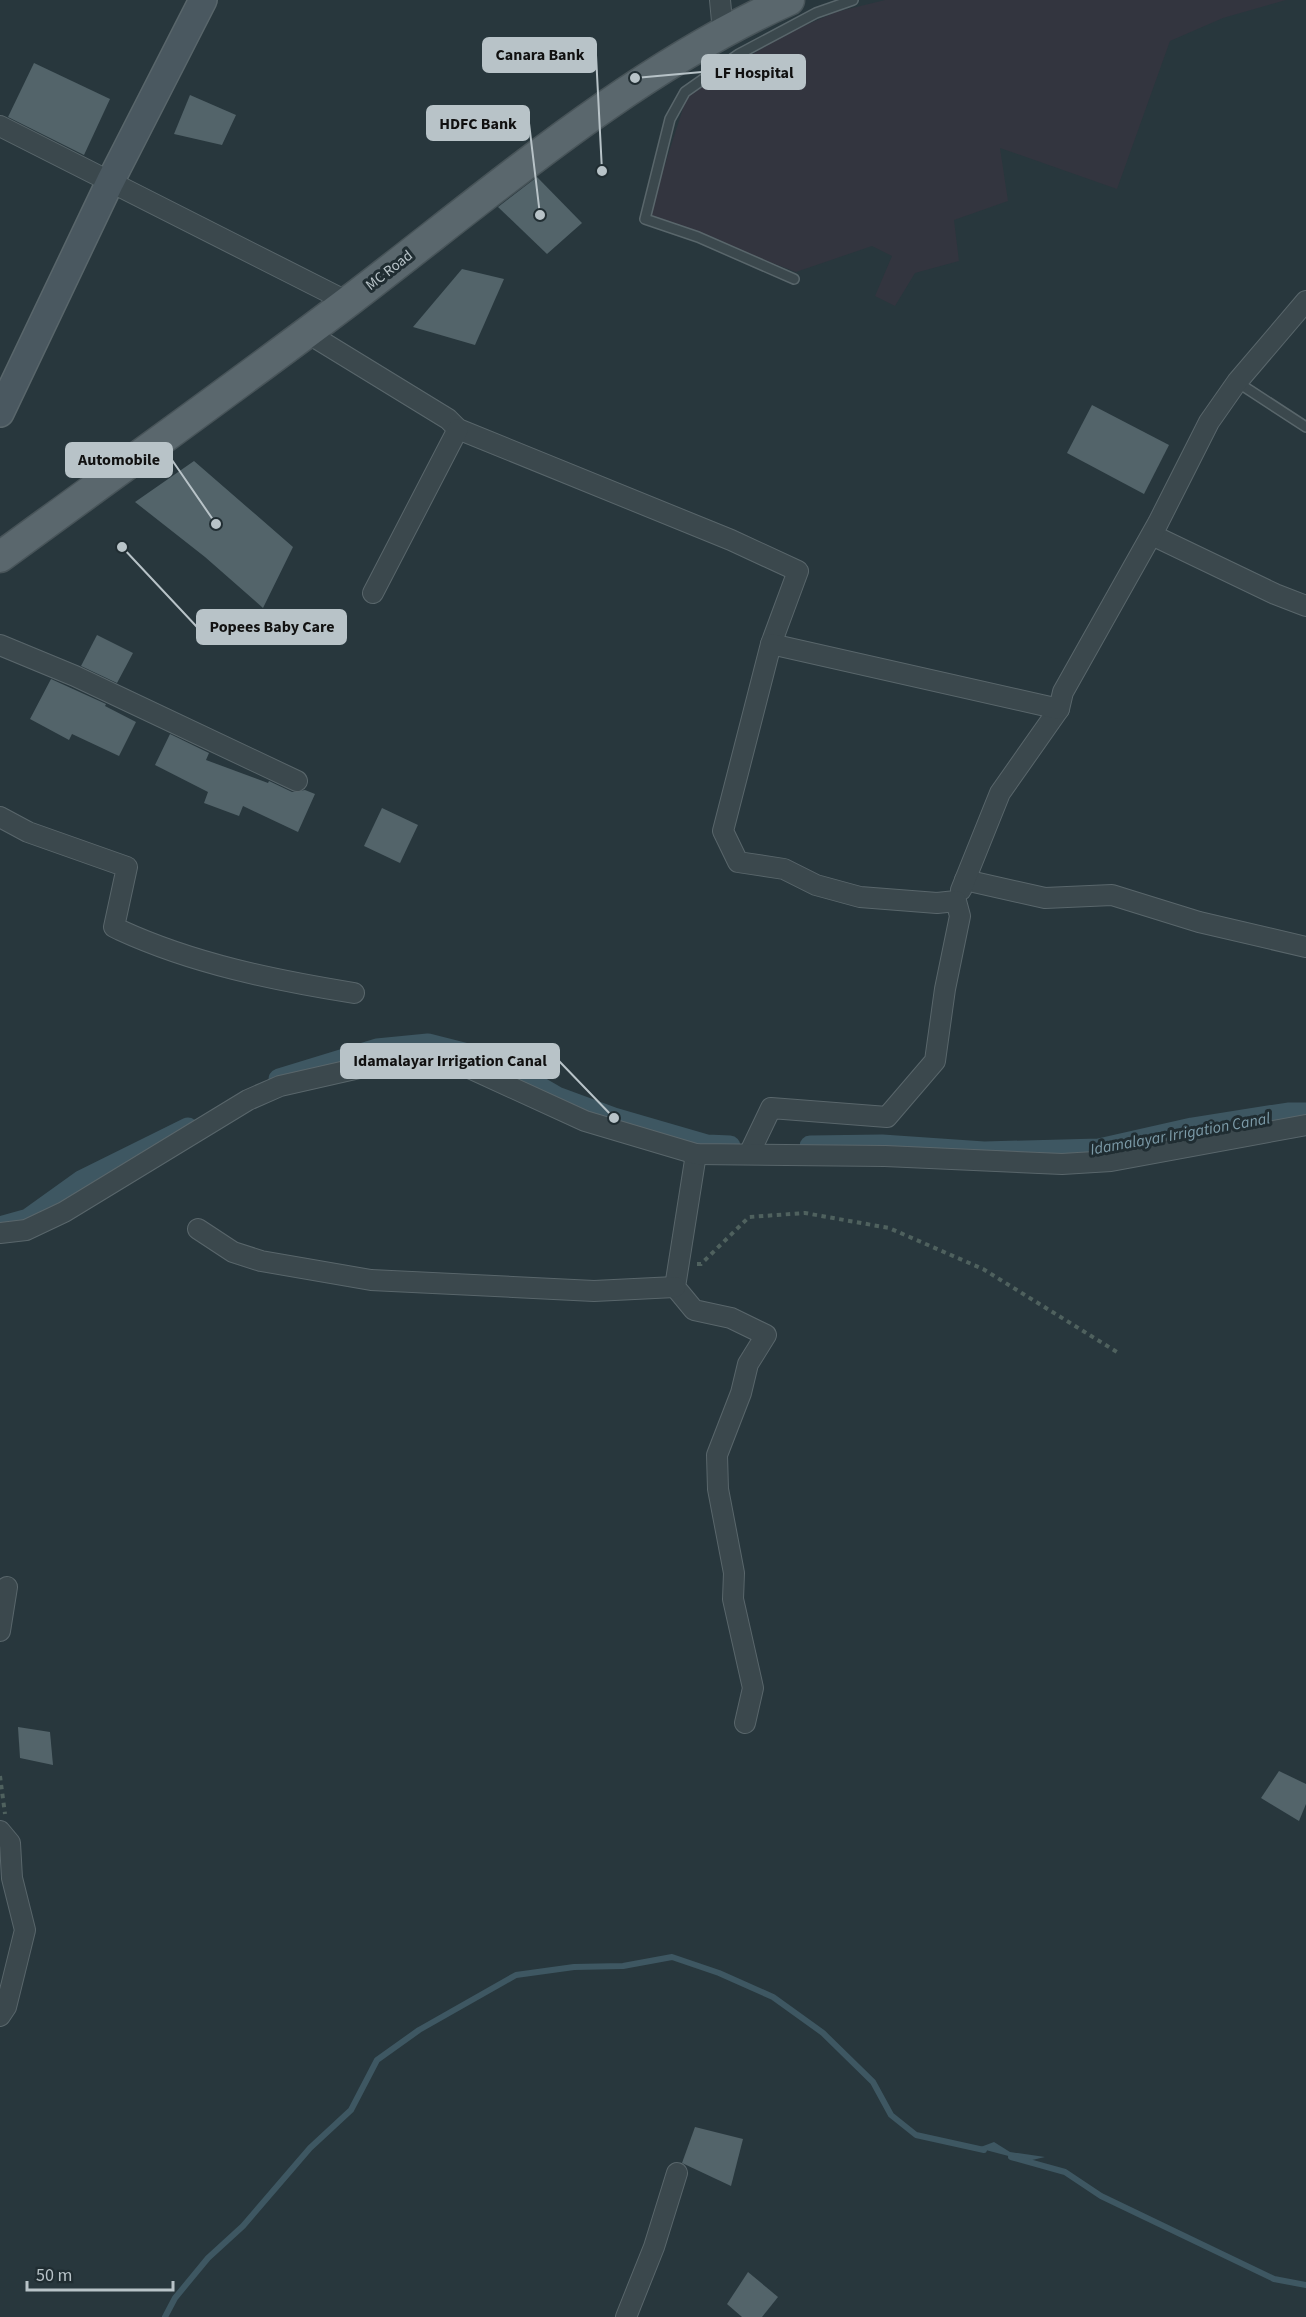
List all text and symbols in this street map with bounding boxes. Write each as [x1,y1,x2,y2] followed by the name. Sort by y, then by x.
[483,38,596,72] callout: Canara Bank
[496,44,585,66] text: Canara Bank
[702,55,805,89] callout: LF Hospital
[715,62,794,84] text: LF Hospital
[427,106,529,140] callout: HDFC Bank
[439,113,517,135] text: HDFC Bank
[361,245,417,295] street label: MC Road
[66,443,172,477] callout: Automobile
[77,449,160,471] text: Automobile
[197,610,346,644] callout: Popees Baby Care
[209,616,335,638] text: Popees Baby Care
[341,1044,559,1078] callout: Idamalayar Irrigation Canal
[353,1050,547,1072] text: Idamalayar Irrigation Canal
[1089,1107,1272,1161] water label: Idamalayar Irrigation Canal
[27,2254,172,2292] scale bar
[36,2263,72,2288] text: 50 m

